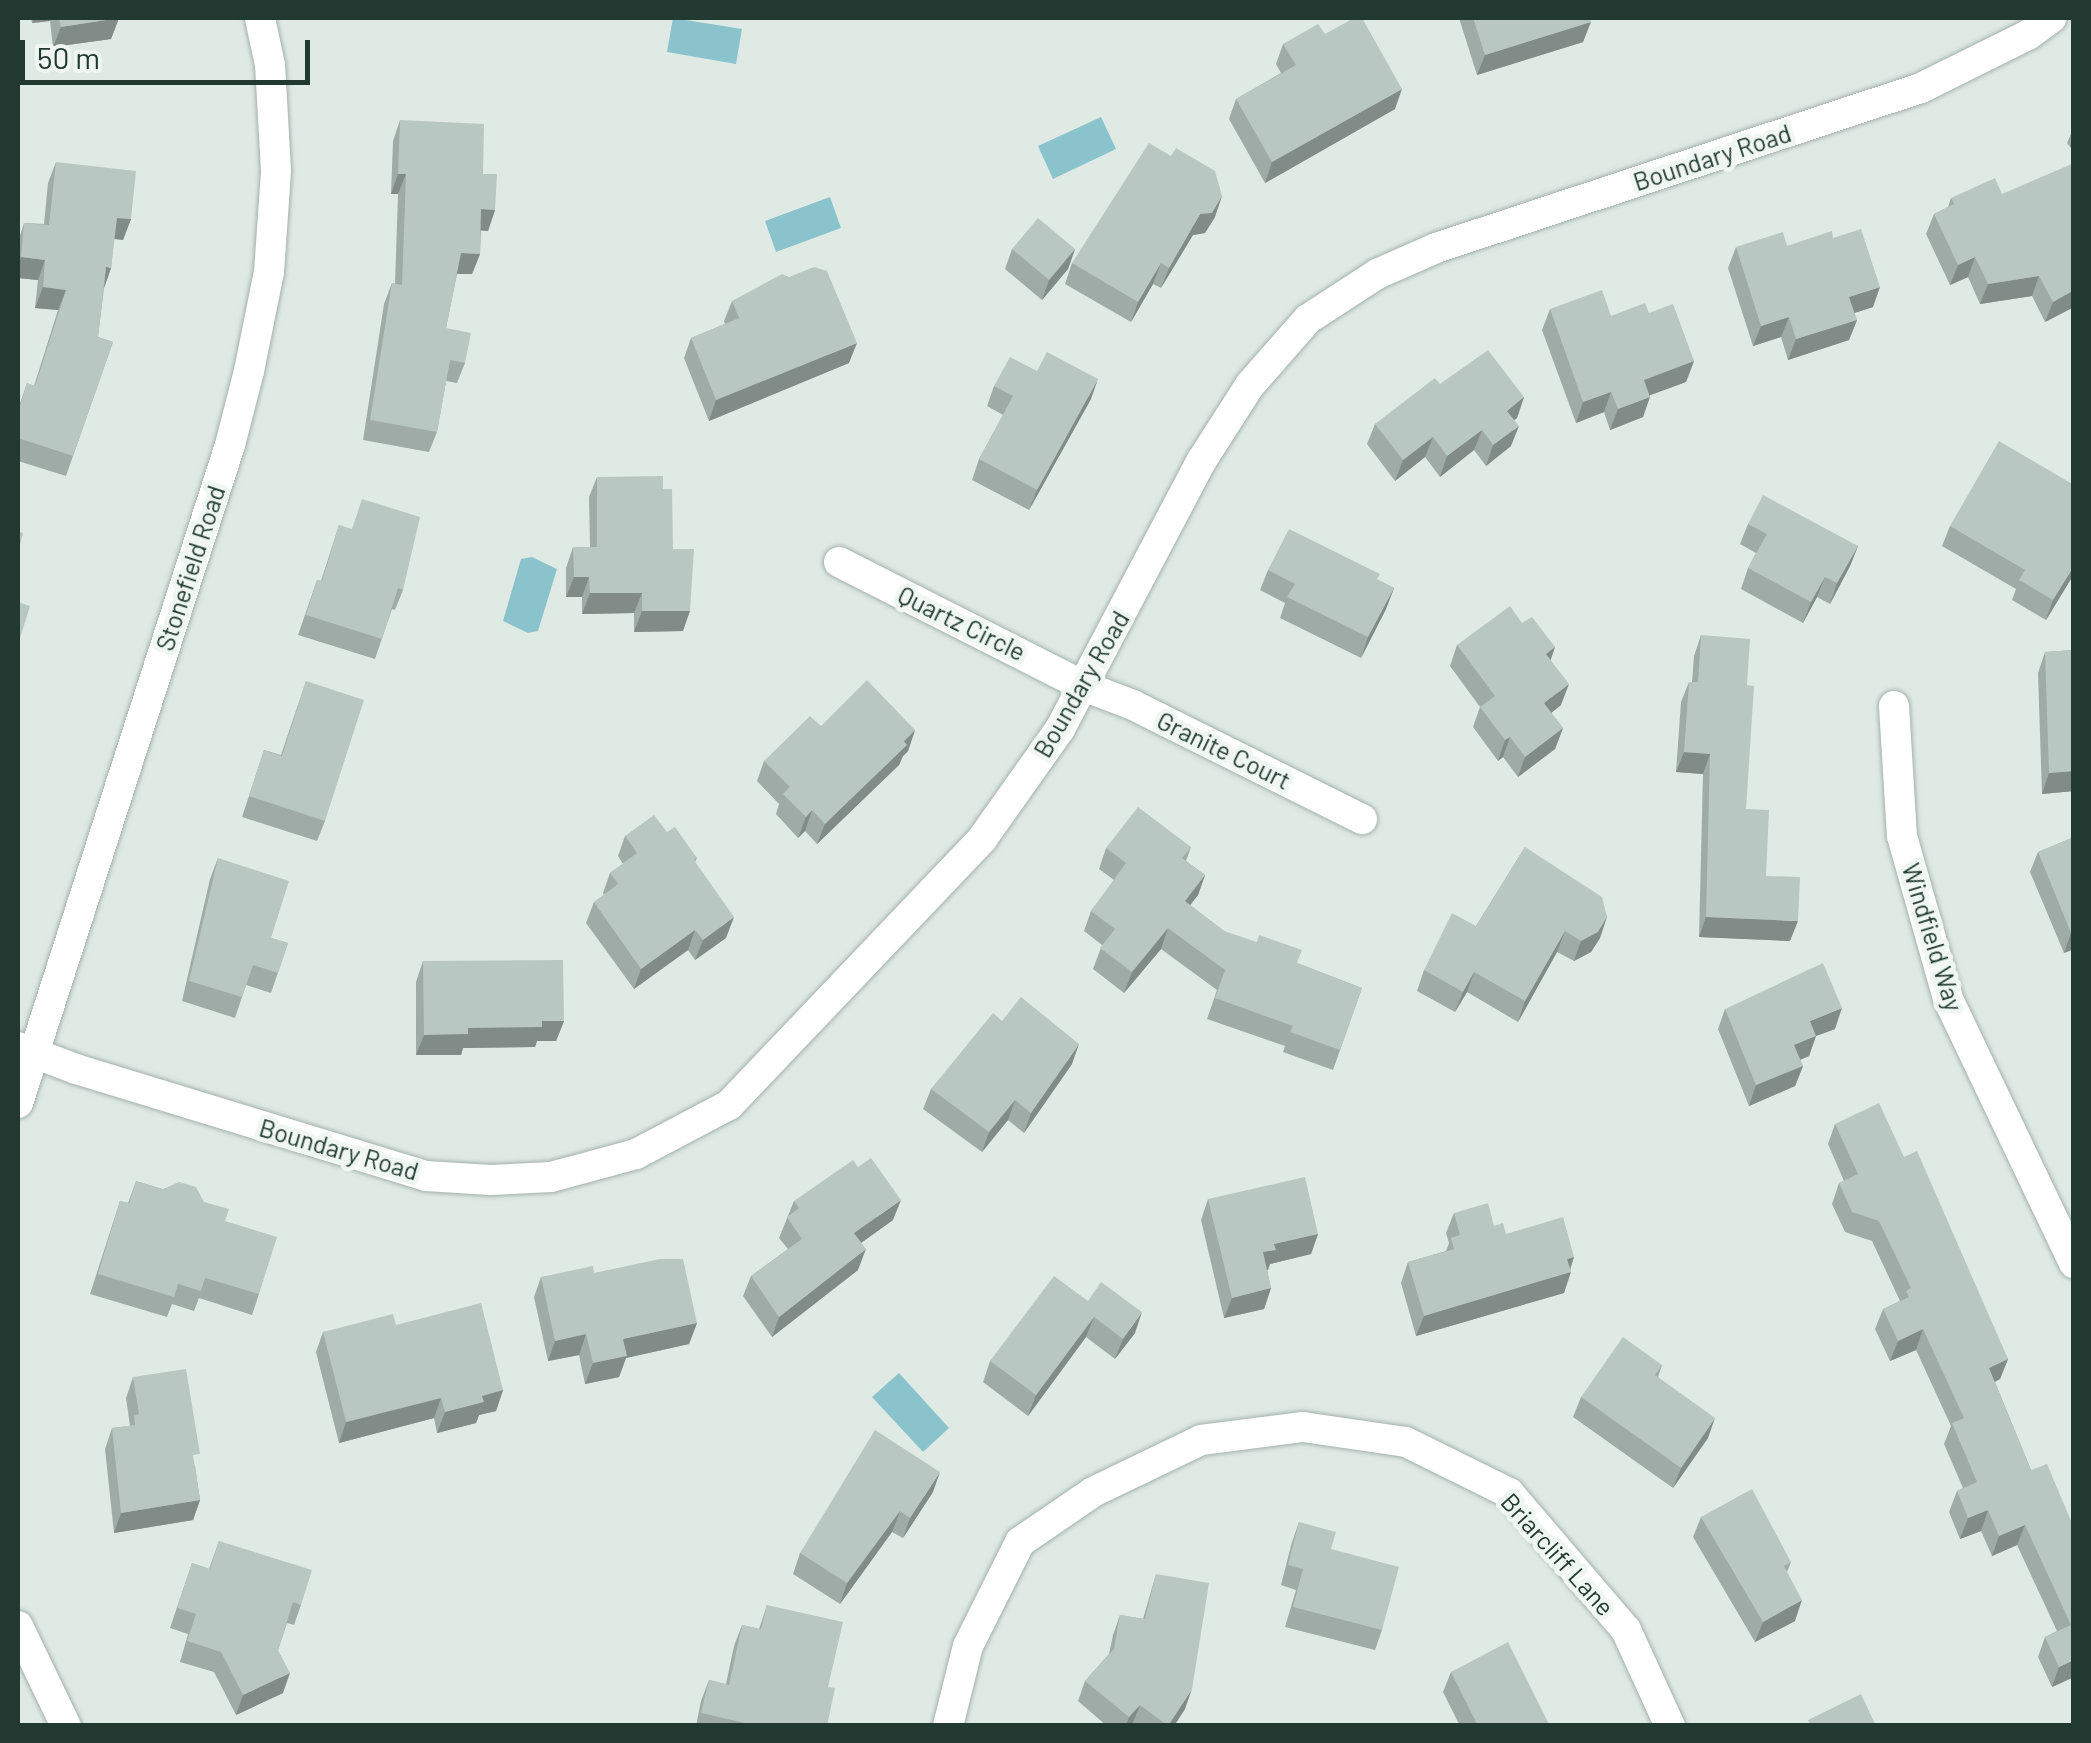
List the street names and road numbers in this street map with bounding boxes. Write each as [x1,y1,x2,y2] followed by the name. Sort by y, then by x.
[1629,117,1795,197] street label: Boundary Road
[149,482,231,654] street label: Stonefield Road
[893,579,1031,667] street label: Quartz Circle
[1027,605,1135,763] street label: Boundary Road
[1152,705,1296,795] street label: Granite Court
[1896,859,1970,1015] street label: Windfield Way
[256,1112,422,1186] street label: Boundary Road
[1495,1487,1621,1621] street label: Briarcliff Lane

